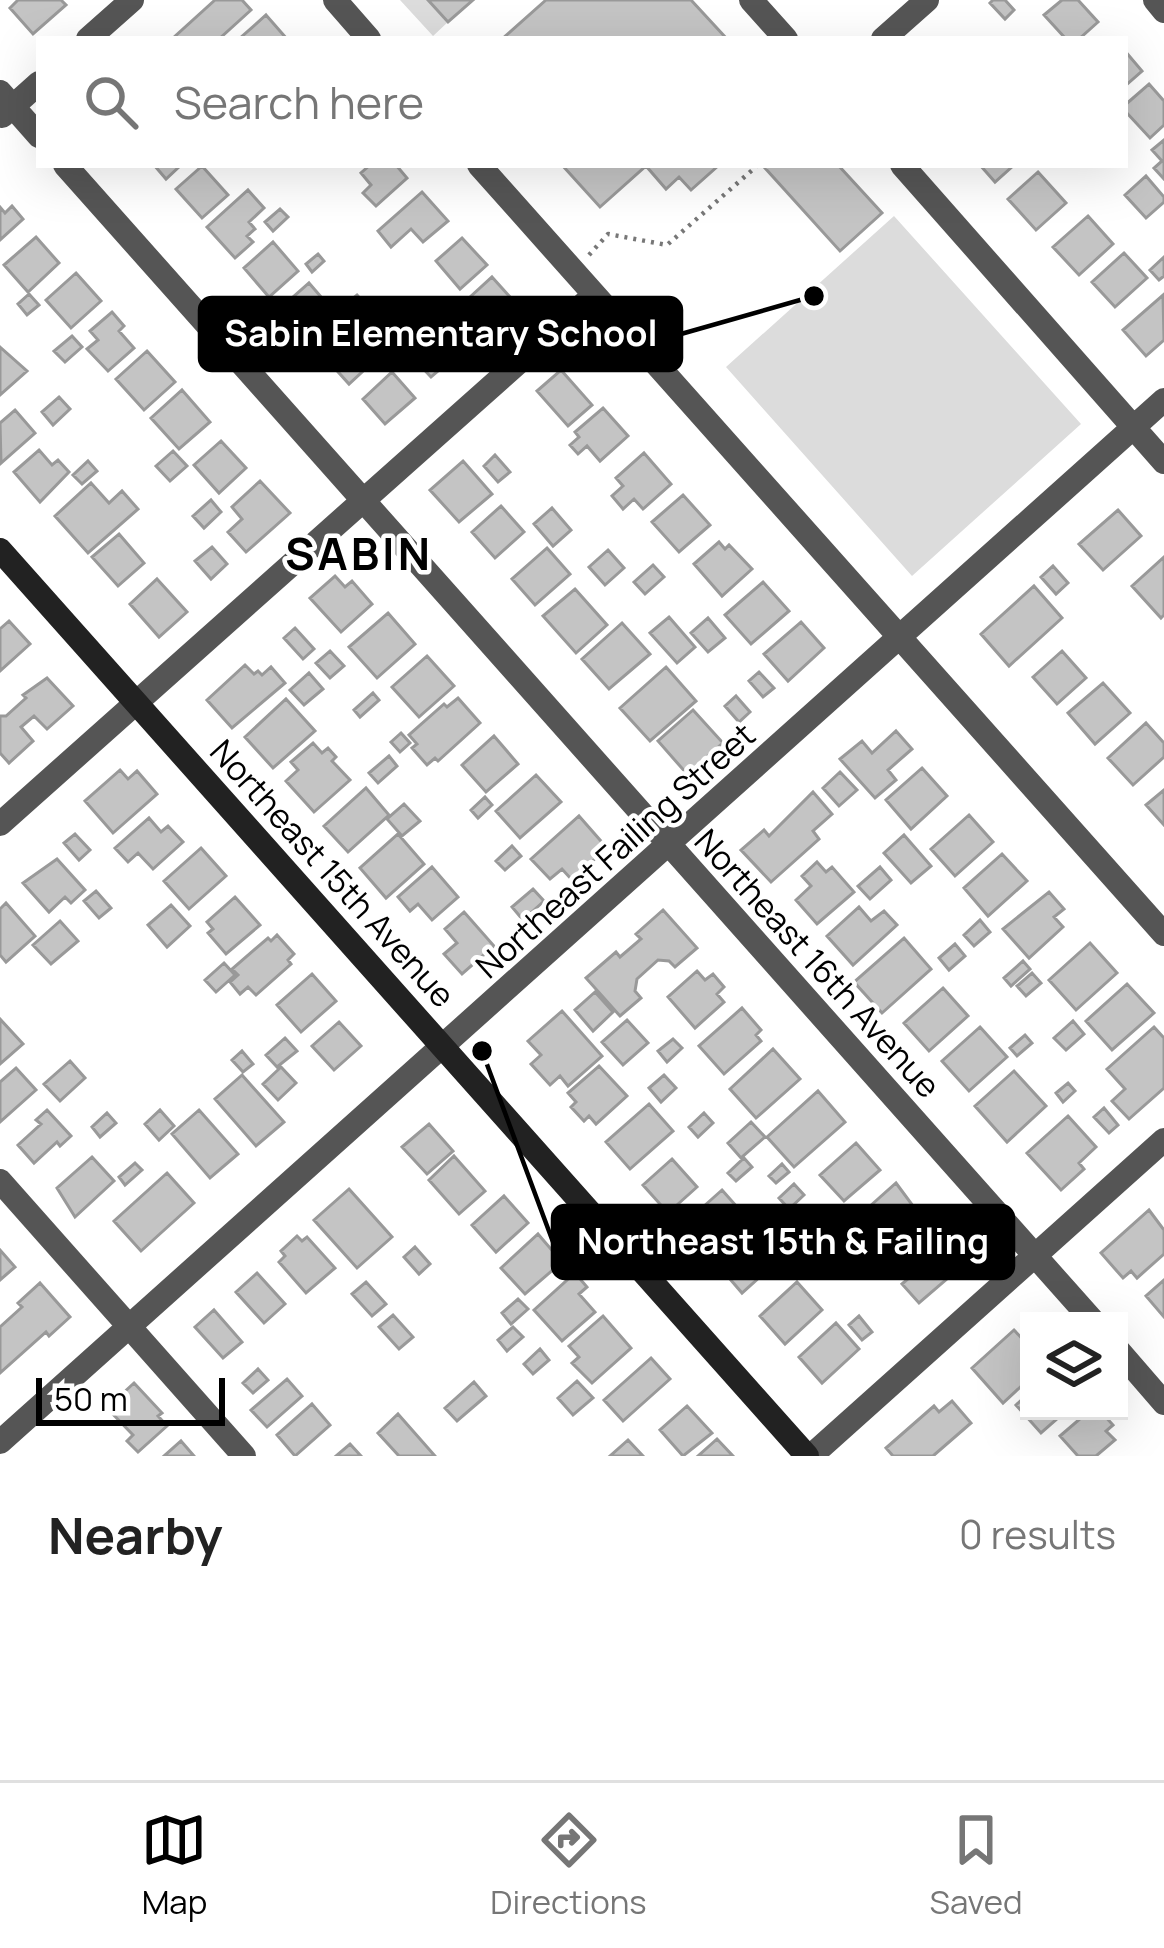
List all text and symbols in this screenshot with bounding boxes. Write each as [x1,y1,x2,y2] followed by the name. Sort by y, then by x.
[36,36,1128,168] search box
[78,69,144,135] icon: search
[174,71,424,133] text: Search here
[200,298,681,370] callout: Sabin Elementary School
[224,308,658,357] text: Sabin Elementary School
[285,522,433,584] district label: SABIN
[466,712,764,988] street label: Northeast Failing Street
[201,730,465,1016] street label: Northeast 15th Avenue
[685,819,951,1107] street label: Northeast 16th Avenue
[553,1206,1013,1278] callout: Northeast 15th & Failing
[577,1216,989,1265] text: Northeast 15th & Failing
[1020,1312,1128,1420] map controls
[1020,1312,1128,1420] button: layers
[36,1372,225,1425] scale bar
[54,1376,128,1421] text: 50 m
[48,1500,223,1569] text: Nearby
[959,1507,1116,1561] text: 0 results
[141,1807,207,1924] tab: Map
[490,1807,647,1924] tab: Directions
[930,1807,1023,1924] tab: Saved

